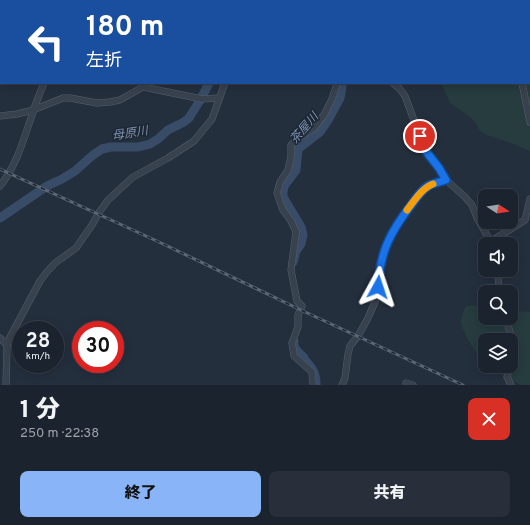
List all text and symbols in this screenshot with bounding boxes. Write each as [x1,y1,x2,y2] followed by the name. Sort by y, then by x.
[86,10,164,46] text: 180 m
[20,16,72,68] icon: left
[86,50,122,73] text: 左折
[287,108,324,147] water label: 茶屋川
[403,119,437,153] pin
[111,123,151,145] water label: 母原川
[409,125,431,147] icon: arrive
[478,189,518,229] north arrow
[478,189,518,373] map controls
[478,237,518,277] button: sound
[357,266,399,308] position arrow
[478,285,518,325] button: search
[72,321,124,373] speed limit sign: 30
[26,329,50,355] text: 28
[478,333,518,373] button: layers
[26,350,50,363] text: km/h
[20,396,60,426] text: 1 分
[468,398,510,440] button: close
[20,426,99,442] text: 250 m · 22:38
[20,471,261,517] button: 終了
[269,471,510,517] button: 共有

